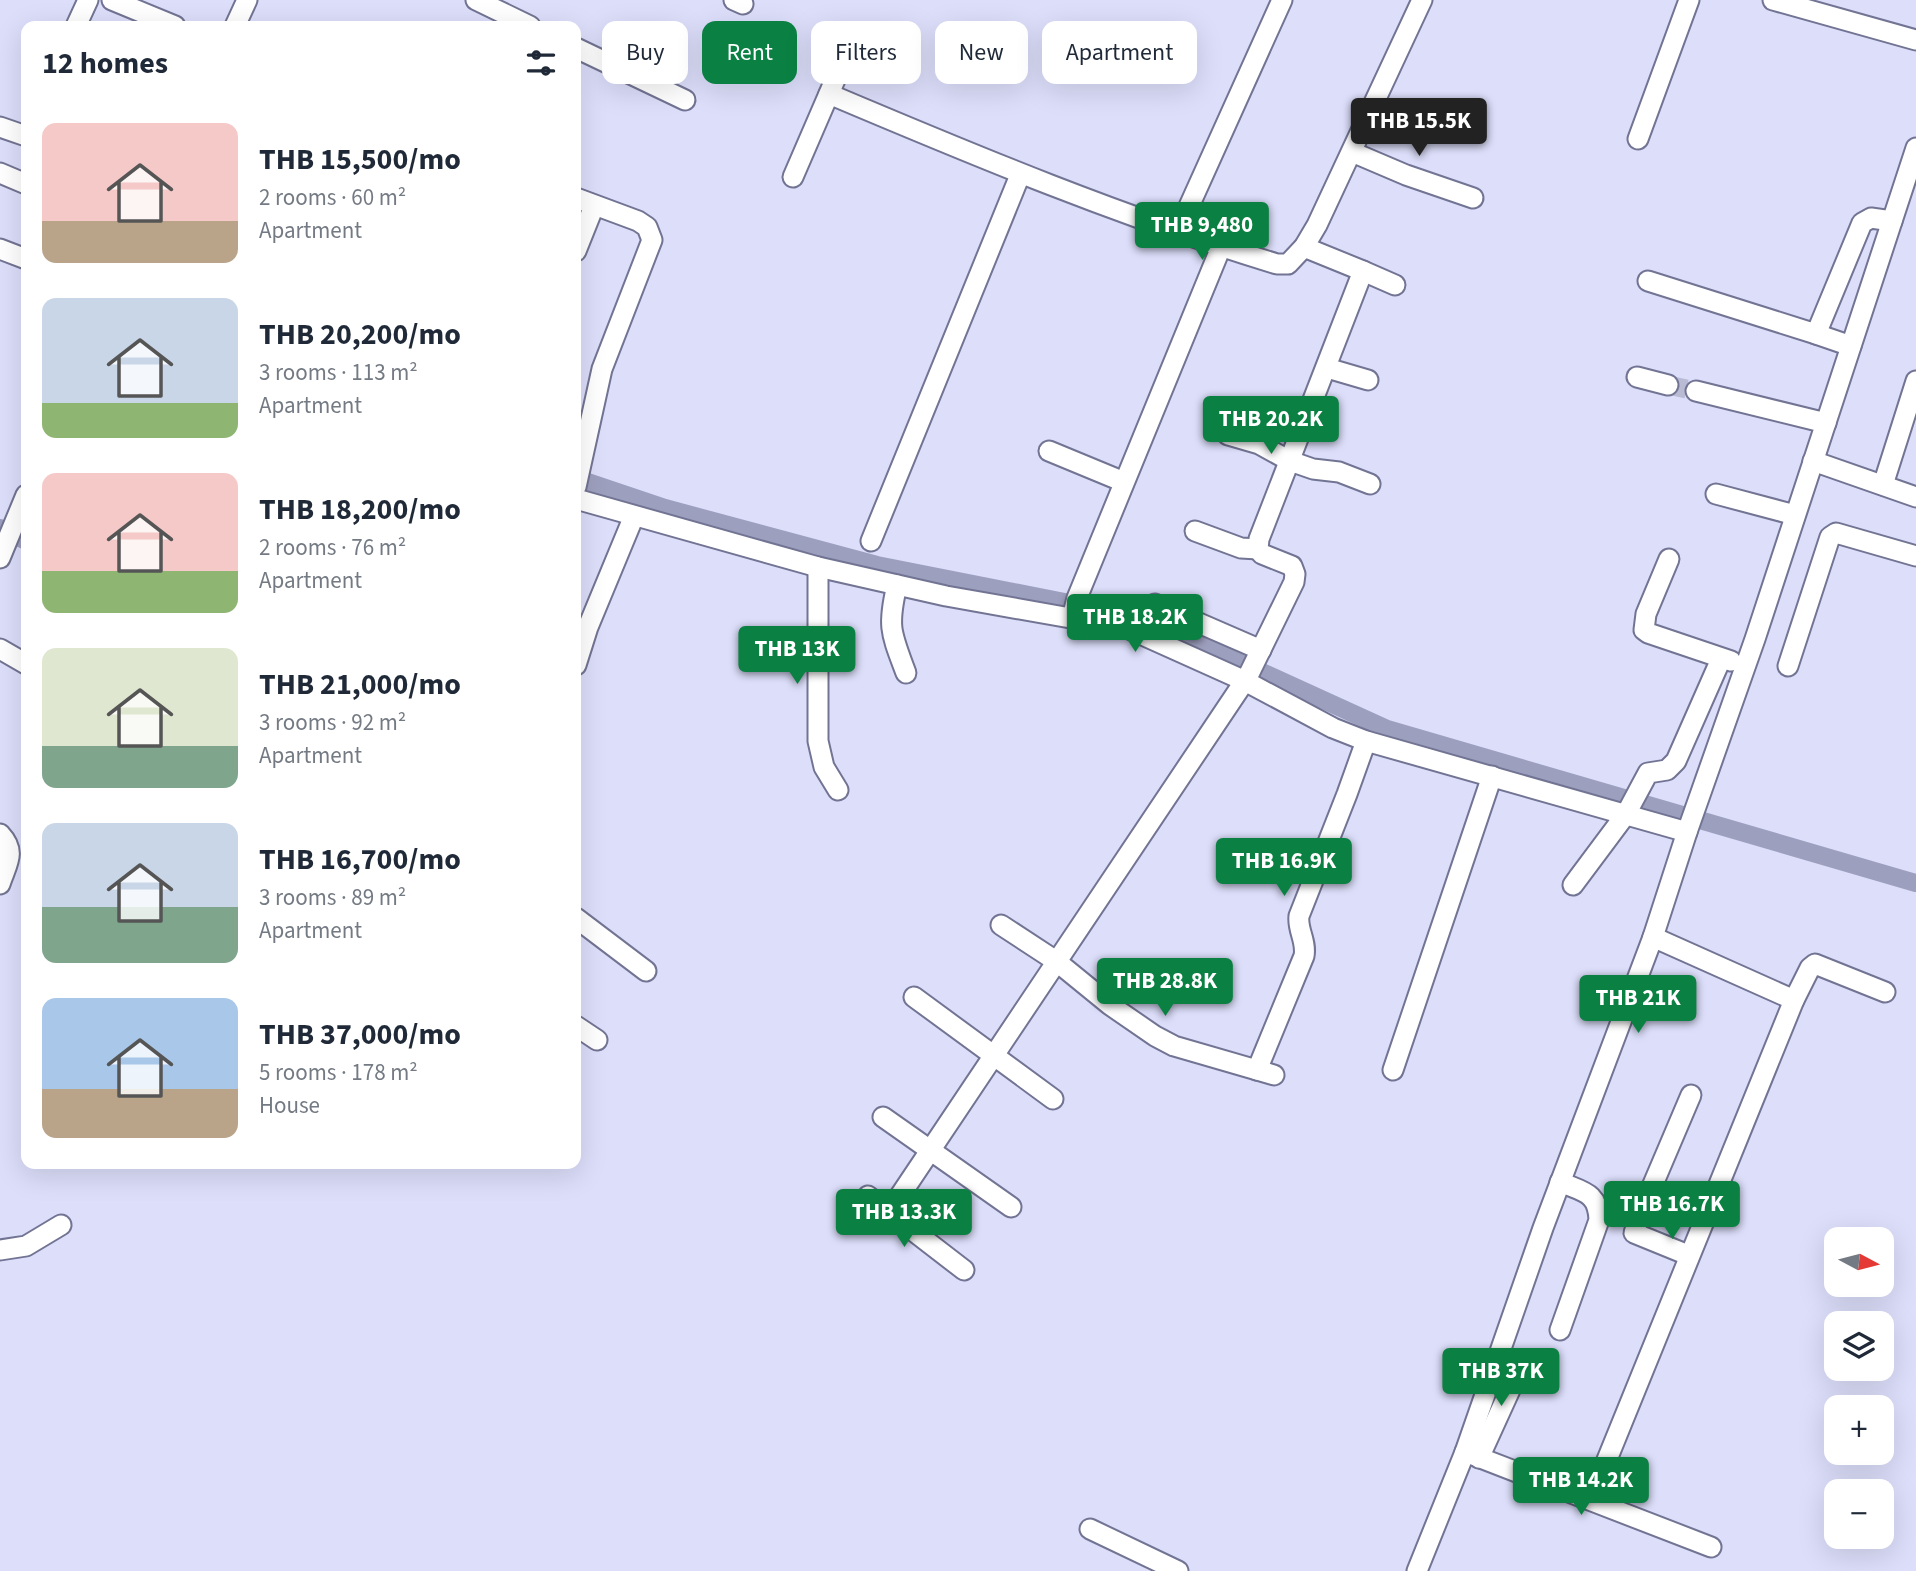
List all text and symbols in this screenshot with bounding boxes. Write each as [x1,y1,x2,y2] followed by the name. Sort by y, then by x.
[602,21,688,84] chip: Buy
[702,21,797,84] chip: Rent
[811,21,921,84] chip: Filters
[935,21,1028,84] chip: New
[1042,21,1197,84] chip: Apartment
[42,42,168,85] text: 12 homes
[522,44,560,82] icon: filters
[1339,99,1499,158] pin: THB 15.5K
[1367,104,1471,137] text: THB 15.5K
[259,138,461,181] text: THB 15,500/mo
[98,151,182,235] icon: home
[259,181,406,214] text: 2 rooms · 60 m²
[1122,202,1282,262] pin: THB 9,480
[1151,208,1253,241] text: THB 9,480
[259,214,362,247] text: Apartment
[259,313,461,356] text: THB 20,200/mo
[98,326,182,410] icon: home
[259,356,418,389] text: 3 rooms · 113 m²
[259,389,362,422] text: Apartment
[1191,396,1351,456] pin: THB 20.2K
[1219,402,1323,435] text: THB 20.2K
[259,488,461,531] text: THB 18,200/mo
[98,501,182,585] icon: home
[259,531,406,564] text: 2 rooms · 76 m²
[259,564,362,597] text: Apartment
[1055,594,1215,654] pin: THB 18.2K
[1083,600,1187,633] text: THB 18.2K
[732,626,862,686] pin: THB 13K
[754,632,840,665] text: THB 13K
[259,663,461,706] text: THB 21,000/mo
[98,676,182,760] icon: home
[259,706,406,739] text: 3 rooms · 92 m²
[259,739,362,772] text: Apartment
[259,838,461,881] text: THB 16,700/mo
[1204,838,1364,898] pin: THB 16.9K
[1232,844,1336,877] text: THB 16.9K
[98,851,182,935] icon: home
[259,881,406,914] text: 3 rooms · 89 m²
[259,914,362,947] text: Apartment
[1085,958,1245,1018] pin: THB 28.8K
[1113,964,1217,997] text: THB 28.8K
[1573,976,1703,1035] pin: THB 21K
[1595,981,1681,1014] text: THB 21K
[259,1013,461,1056] text: THB 37,000/mo
[98,1026,182,1110] icon: home
[259,1056,418,1089] text: 5 rooms · 178 m²
[259,1089,320,1122] text: House
[1592,1182,1752,1241] pin: THB 16.7K
[1620,1187,1724,1220] text: THB 16.7K
[824,1190,984,1249] pin: THB 13.3K
[852,1195,956,1228] text: THB 13.3K
[1824,1227,1894,1297] north arrow
[1824,1227,1894,1549] map controls
[1824,1311,1894,1381] button: layers
[1436,1348,1566,1408] pin: THB 37K
[1458,1354,1544,1387] text: THB 37K
[1824,1395,1894,1465] button: +
[1501,1458,1661,1517] pin: THB 14.2K
[1529,1463,1633,1496] text: THB 14.2K
[1824,1479,1894,1549] button: −

